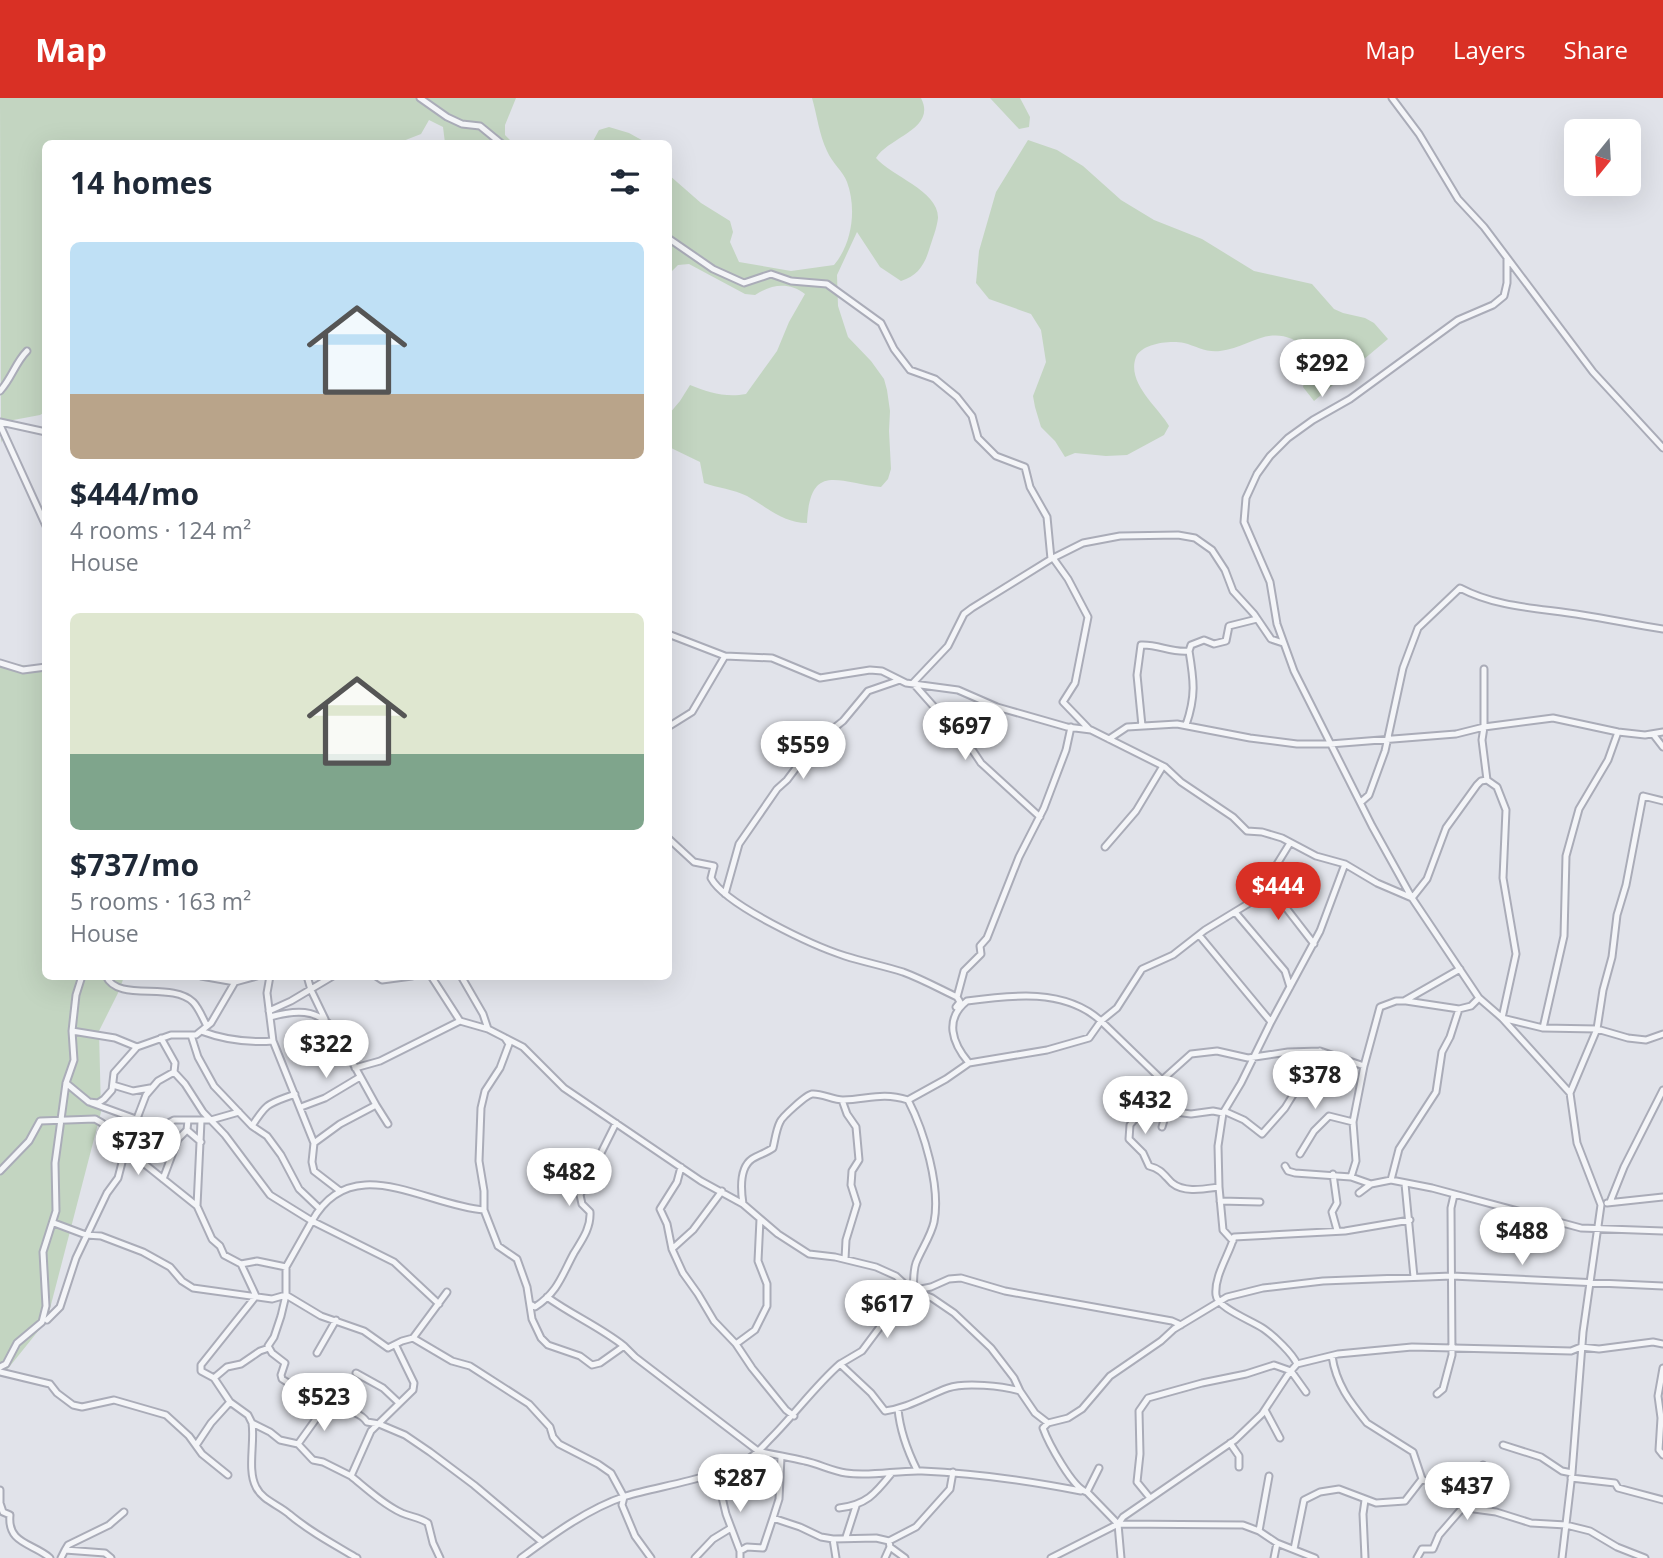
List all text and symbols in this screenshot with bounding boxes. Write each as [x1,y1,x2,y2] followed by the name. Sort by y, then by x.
[35,27,107,72] text: Map
[1365,33,1415,66] text: Map
[1453,33,1526,66] text: Layers
[1564,33,1628,66] text: Share
[1564,119,1642,196] north arrow
[1564,119,1641,196] map controls
[70,162,213,203] text: 14 homes
[606,163,644,201] icon: filters
[294,287,420,413] icon: home
[1281,340,1363,399] pin: $292
[1296,346,1348,378] text: $292
[70,473,199,514] text: $444/mo
[70,514,251,546] text: 4 rooms · 124 m²
[70,546,139,578] text: House
[294,658,420,784] icon: home
[924,702,1006,762] pin: $697
[939,709,991,741] text: $697
[762,722,844,781] pin: $559
[777,728,829,760] text: $559
[70,844,199,885] text: $737/mo
[1237,862,1319,922] pin: $444
[1252,869,1304,901] text: $444
[70,885,251,917] text: 5 rooms · 163 m²
[70,917,139,949] text: House
[285,1020,367,1080] pin: $322
[300,1027,352,1059] text: $322
[1274,1052,1356,1111] pin: $378
[1289,1058,1341,1090] text: $378
[1104,1076,1186,1136] pin: $432
[1119,1083,1171,1115] text: $432
[97,1118,179,1177] pin: $737
[112,1124,164,1156] text: $737
[528,1148,610,1208] pin: $482
[543,1155,595,1187] text: $482
[1481,1208,1563,1267] pin: $488
[1496,1214,1548,1246] text: $488
[846,1280,928,1340] pin: $617
[861,1287,913,1319] text: $617
[283,1374,365,1433] pin: $523
[298,1380,350,1412] text: $523
[699,1454,781,1514] pin: $287
[714,1461,766,1493] text: $287
[1426,1462,1508,1522] pin: $437
[1441,1469,1493,1501] text: $437

